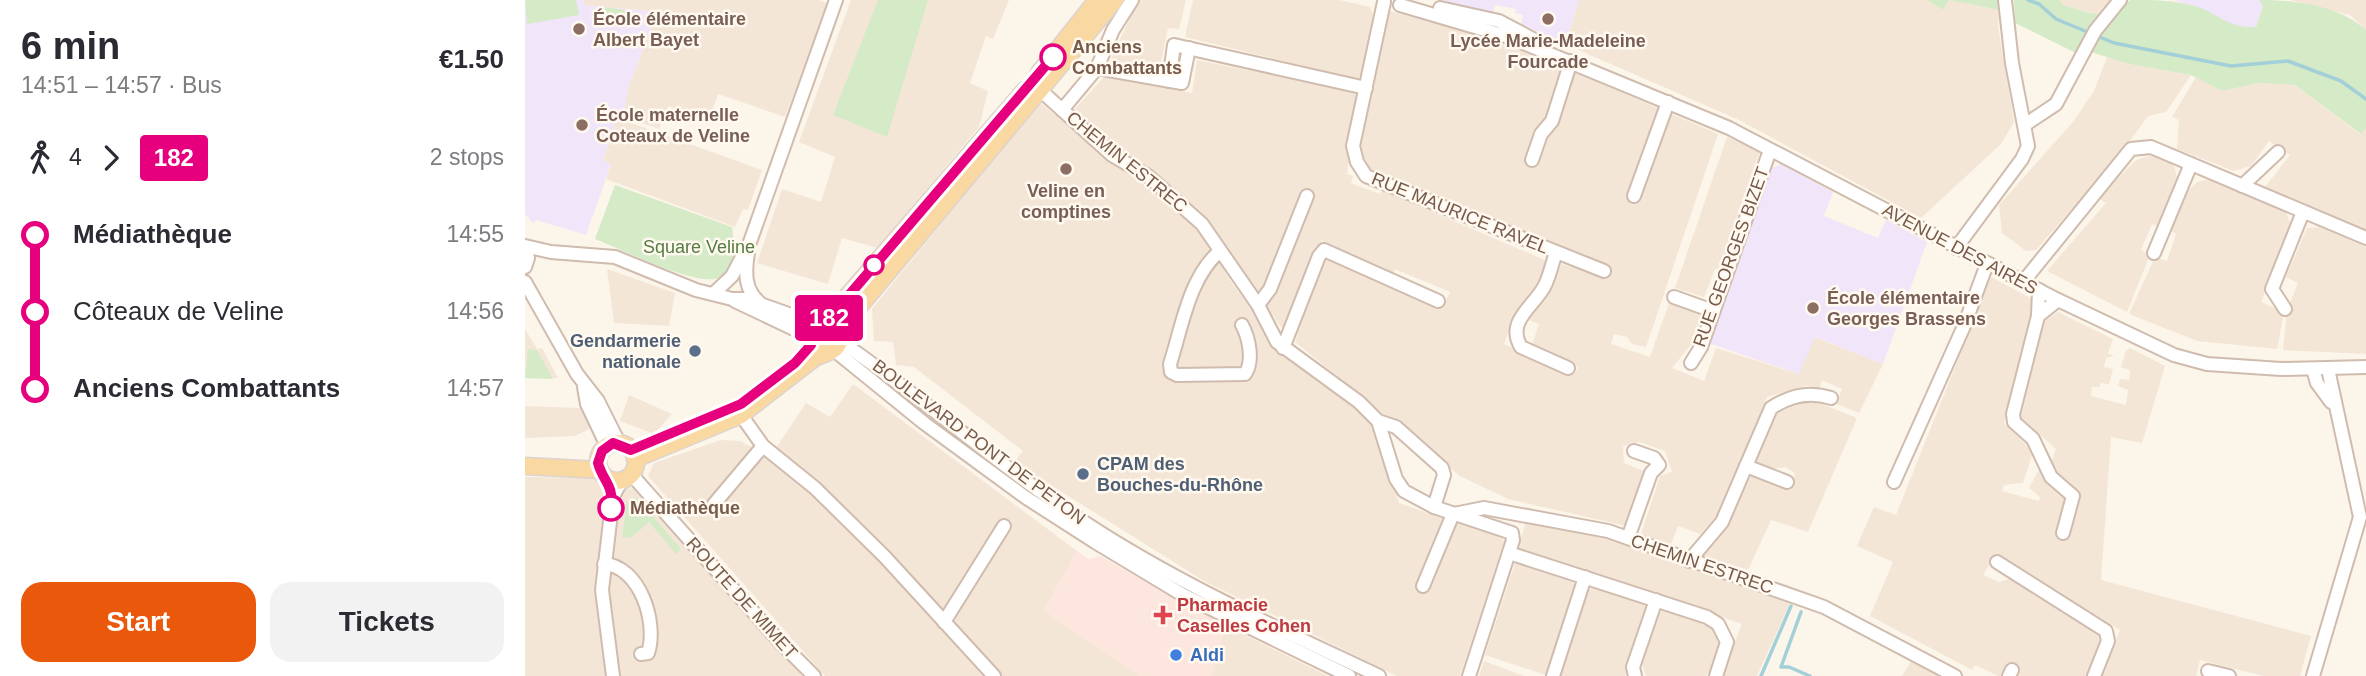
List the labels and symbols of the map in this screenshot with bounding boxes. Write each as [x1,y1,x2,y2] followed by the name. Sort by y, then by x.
[593,8,746,50] place label: École élémentaire Albert Bayet
[1540,11,1556,27] marker: Lycée Marie-Madeleine Fourcade
[571,21,587,37] marker: École élémentaire Albert Bayet
[1450,31,1646,72] place label: Lycée Marie-Madeleine Fourcade
[1072,37,1182,78] place label: Anciens Combattants
[1040,44,1066,70] marker: Anciens Combattants
[596,104,750,146] place label: École maternelle Coteaux de Veline
[1063,107,1191,217] street label: CHEMIN ESTREC
[574,117,590,133] marker: École maternelle Coteaux de Veline
[1058,161,1074,177] marker: Veline en comptines
[1689,164,1773,350] street label: RUE GEORGES BIZET
[1369,168,1551,258] street label: RUE MAURICE RAVEL
[1021,181,1111,222] place label: Veline en comptines
[1879,200,2041,298] street label: AVENUE DES AIRES
[643,237,755,257] park label: Square Veline
[864,255,884,275] unlabelled marker
[1827,287,1986,329] place label: École élémentaire Georges Brassens
[789,295,869,341] line badge: 182
[1805,300,1821,316] marker: École élémentaire Georges Brassens
[570,331,681,372] place label: Gendarmerie nationale
[687,343,703,359] marker: Gendarmerie nationale
[869,355,1089,529] street label: BOULEVARD PONT DE PETON
[1097,454,1263,495] place label: CPAM des Bouches-du-Rhône
[1075,466,1091,482] marker: CPAM des Bouches-du-Rhône
[598,495,624,521] marker: Médiathèque
[630,498,740,518] place label: Médiathèque
[1628,530,1776,598] street label: CHEMIN ESTREC
[682,533,802,663] street label: ROUTE DE MIMET
[1177,595,1311,636] place label: Pharmacie Caselles Cohen
[1155,607,1171,623] marker: Pharmacie Caselles Cohen
[1190,645,1224,665] place label: Aldi
[1168,647,1184,663] marker: Aldi

